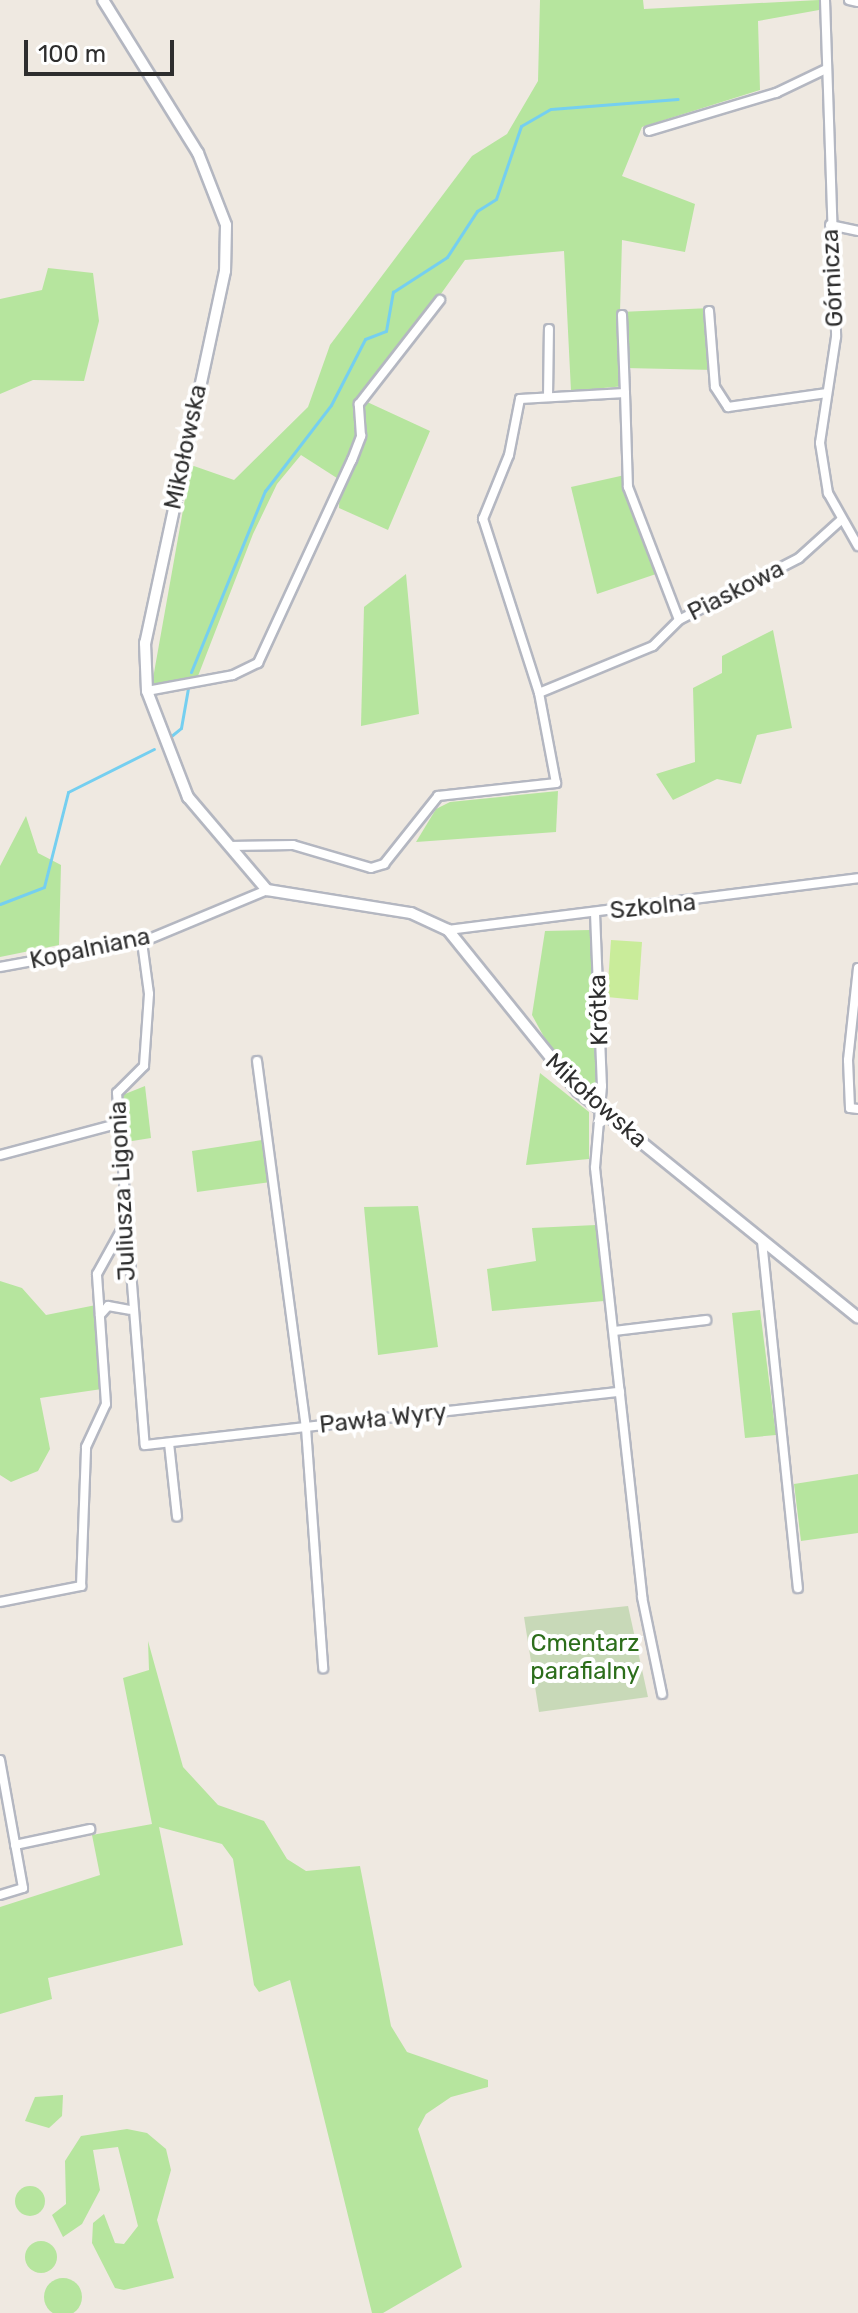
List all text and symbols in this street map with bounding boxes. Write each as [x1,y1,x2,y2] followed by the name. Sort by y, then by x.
[28,24,178,74] scale bar
[38,40,106,68] text: 100 m
[816,228,850,328] street label: Górnicza
[159,382,213,512] street label: Mikołowska
[683,555,789,627] street label: Piaskowa
[609,888,697,926] street label: Szkolna
[27,922,153,976] street label: Kopalniana
[583,974,615,1046] street label: Krótka
[539,1048,653,1154] street label: Mikołowska
[104,1100,142,1282] street label: Juliusza Ligonia
[318,1398,448,1440] street label: Pawła Wyry
[530,1630,640,1686] park label: Cmentarz parafialny

